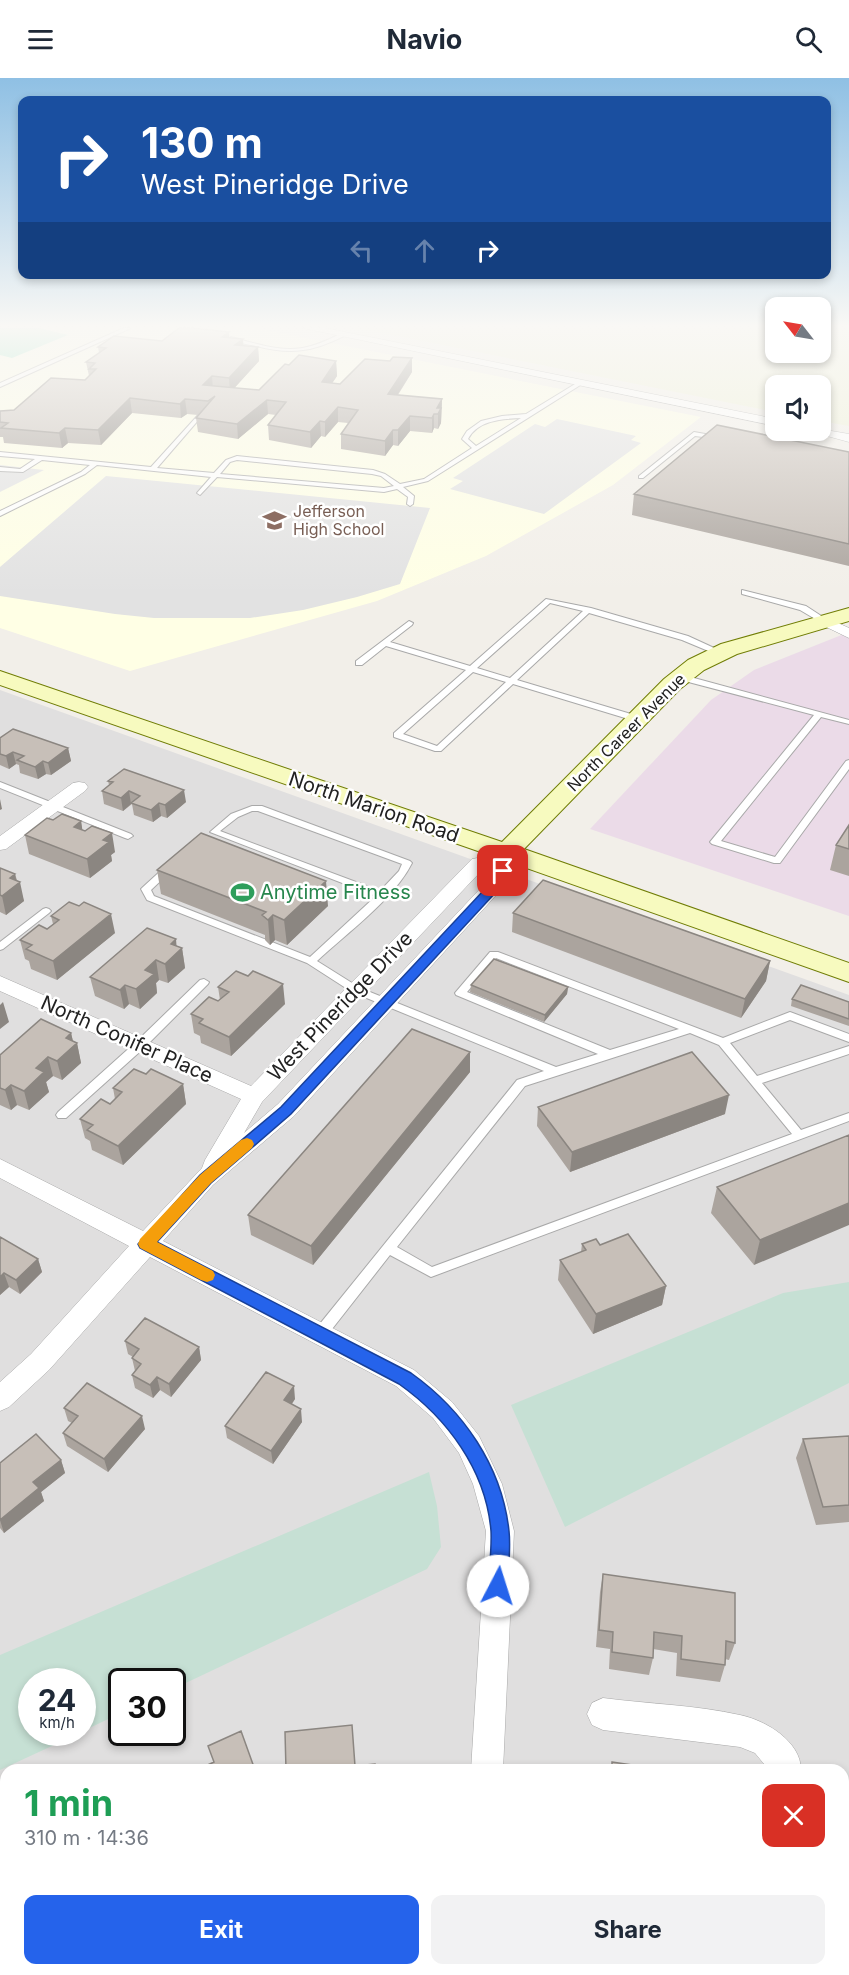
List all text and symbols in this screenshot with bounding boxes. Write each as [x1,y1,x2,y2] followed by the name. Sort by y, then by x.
[24,23,57,56] icon: menu
[387,23,462,56] text: Navio
[792,23,825,56] icon: search
[141,117,263,168] text: 130 m
[42,120,120,198] icon: right
[141,168,409,201] text: West Pineridge Drive
[345,234,378,267] icon: left
[408,234,441,267] icon: ahead
[471,234,504,267] icon: right
[765,297,831,363] north arrow
[765,297,831,441] map controls
[765,375,831,441] button: sound
[293,501,384,539] place label: Jefferson High School
[262,507,288,533] school or university icon: Jefferson High School
[563,669,689,795] street label: North Career Avenue
[286,767,462,847] street label: North Marion Road
[477,845,528,896] pin
[486,854,519,887] icon: arrive
[229,879,255,905] sports icon: Anytime Fitness
[260,880,411,904] place label: Anytime Fitness
[262,926,418,1086] street label: West Pineridge Drive
[37,990,217,1088] street label: North Conifer Place
[466,1554,530,1618] position arrow
[108,1668,186,1746] speed limit sign: 30
[38,1682,76,1718] text: 24
[39,1713,75,1732] text: km/h
[24,1781,113,1825] text: 1 min
[762,1784,825,1847] button: close
[24,1826,149,1850] text: 310 m · 14:36
[24,1895,419,1964] button: Exit
[431,1895,825,1964] button: Share

